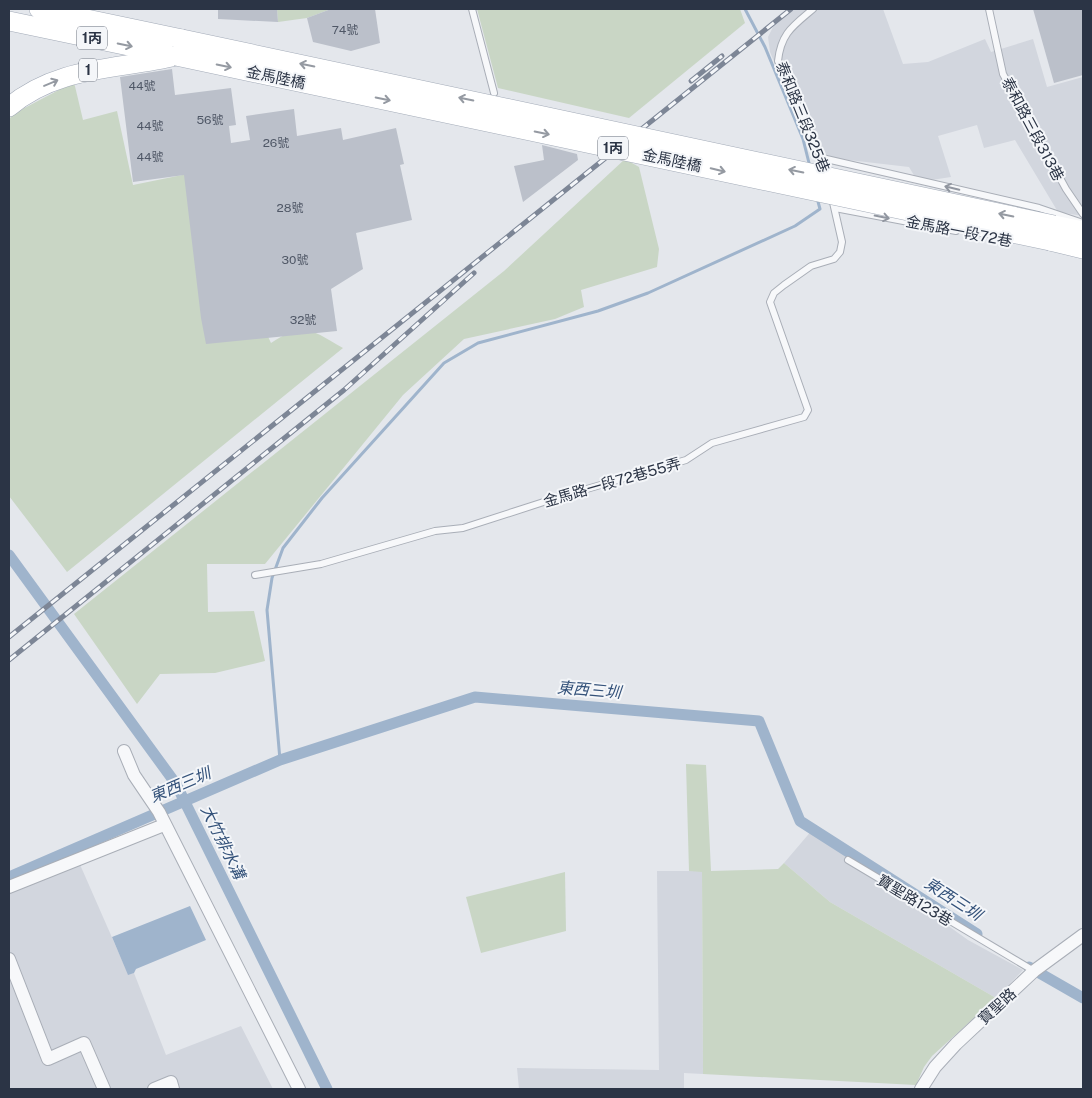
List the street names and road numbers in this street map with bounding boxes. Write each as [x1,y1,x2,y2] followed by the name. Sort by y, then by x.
[77,26,107,49] road number: 1丙
[79,58,97,82] road number: 1
[773,59,833,175] street label: 泰和路三段325巷
[245,62,307,92] street label: 金馬陸橋
[998,74,1068,184] street label: 泰和路三段313巷
[598,136,628,160] road number: 1丙
[641,145,703,175] street label: 金馬陸橋
[904,212,1014,250] street label: 金馬路一段72巷
[541,454,683,510] street label: 金馬路一段72巷55弄
[874,871,956,929] street label: 寶聖路123巷
[975,984,1019,1028] street label: 寶聖路

